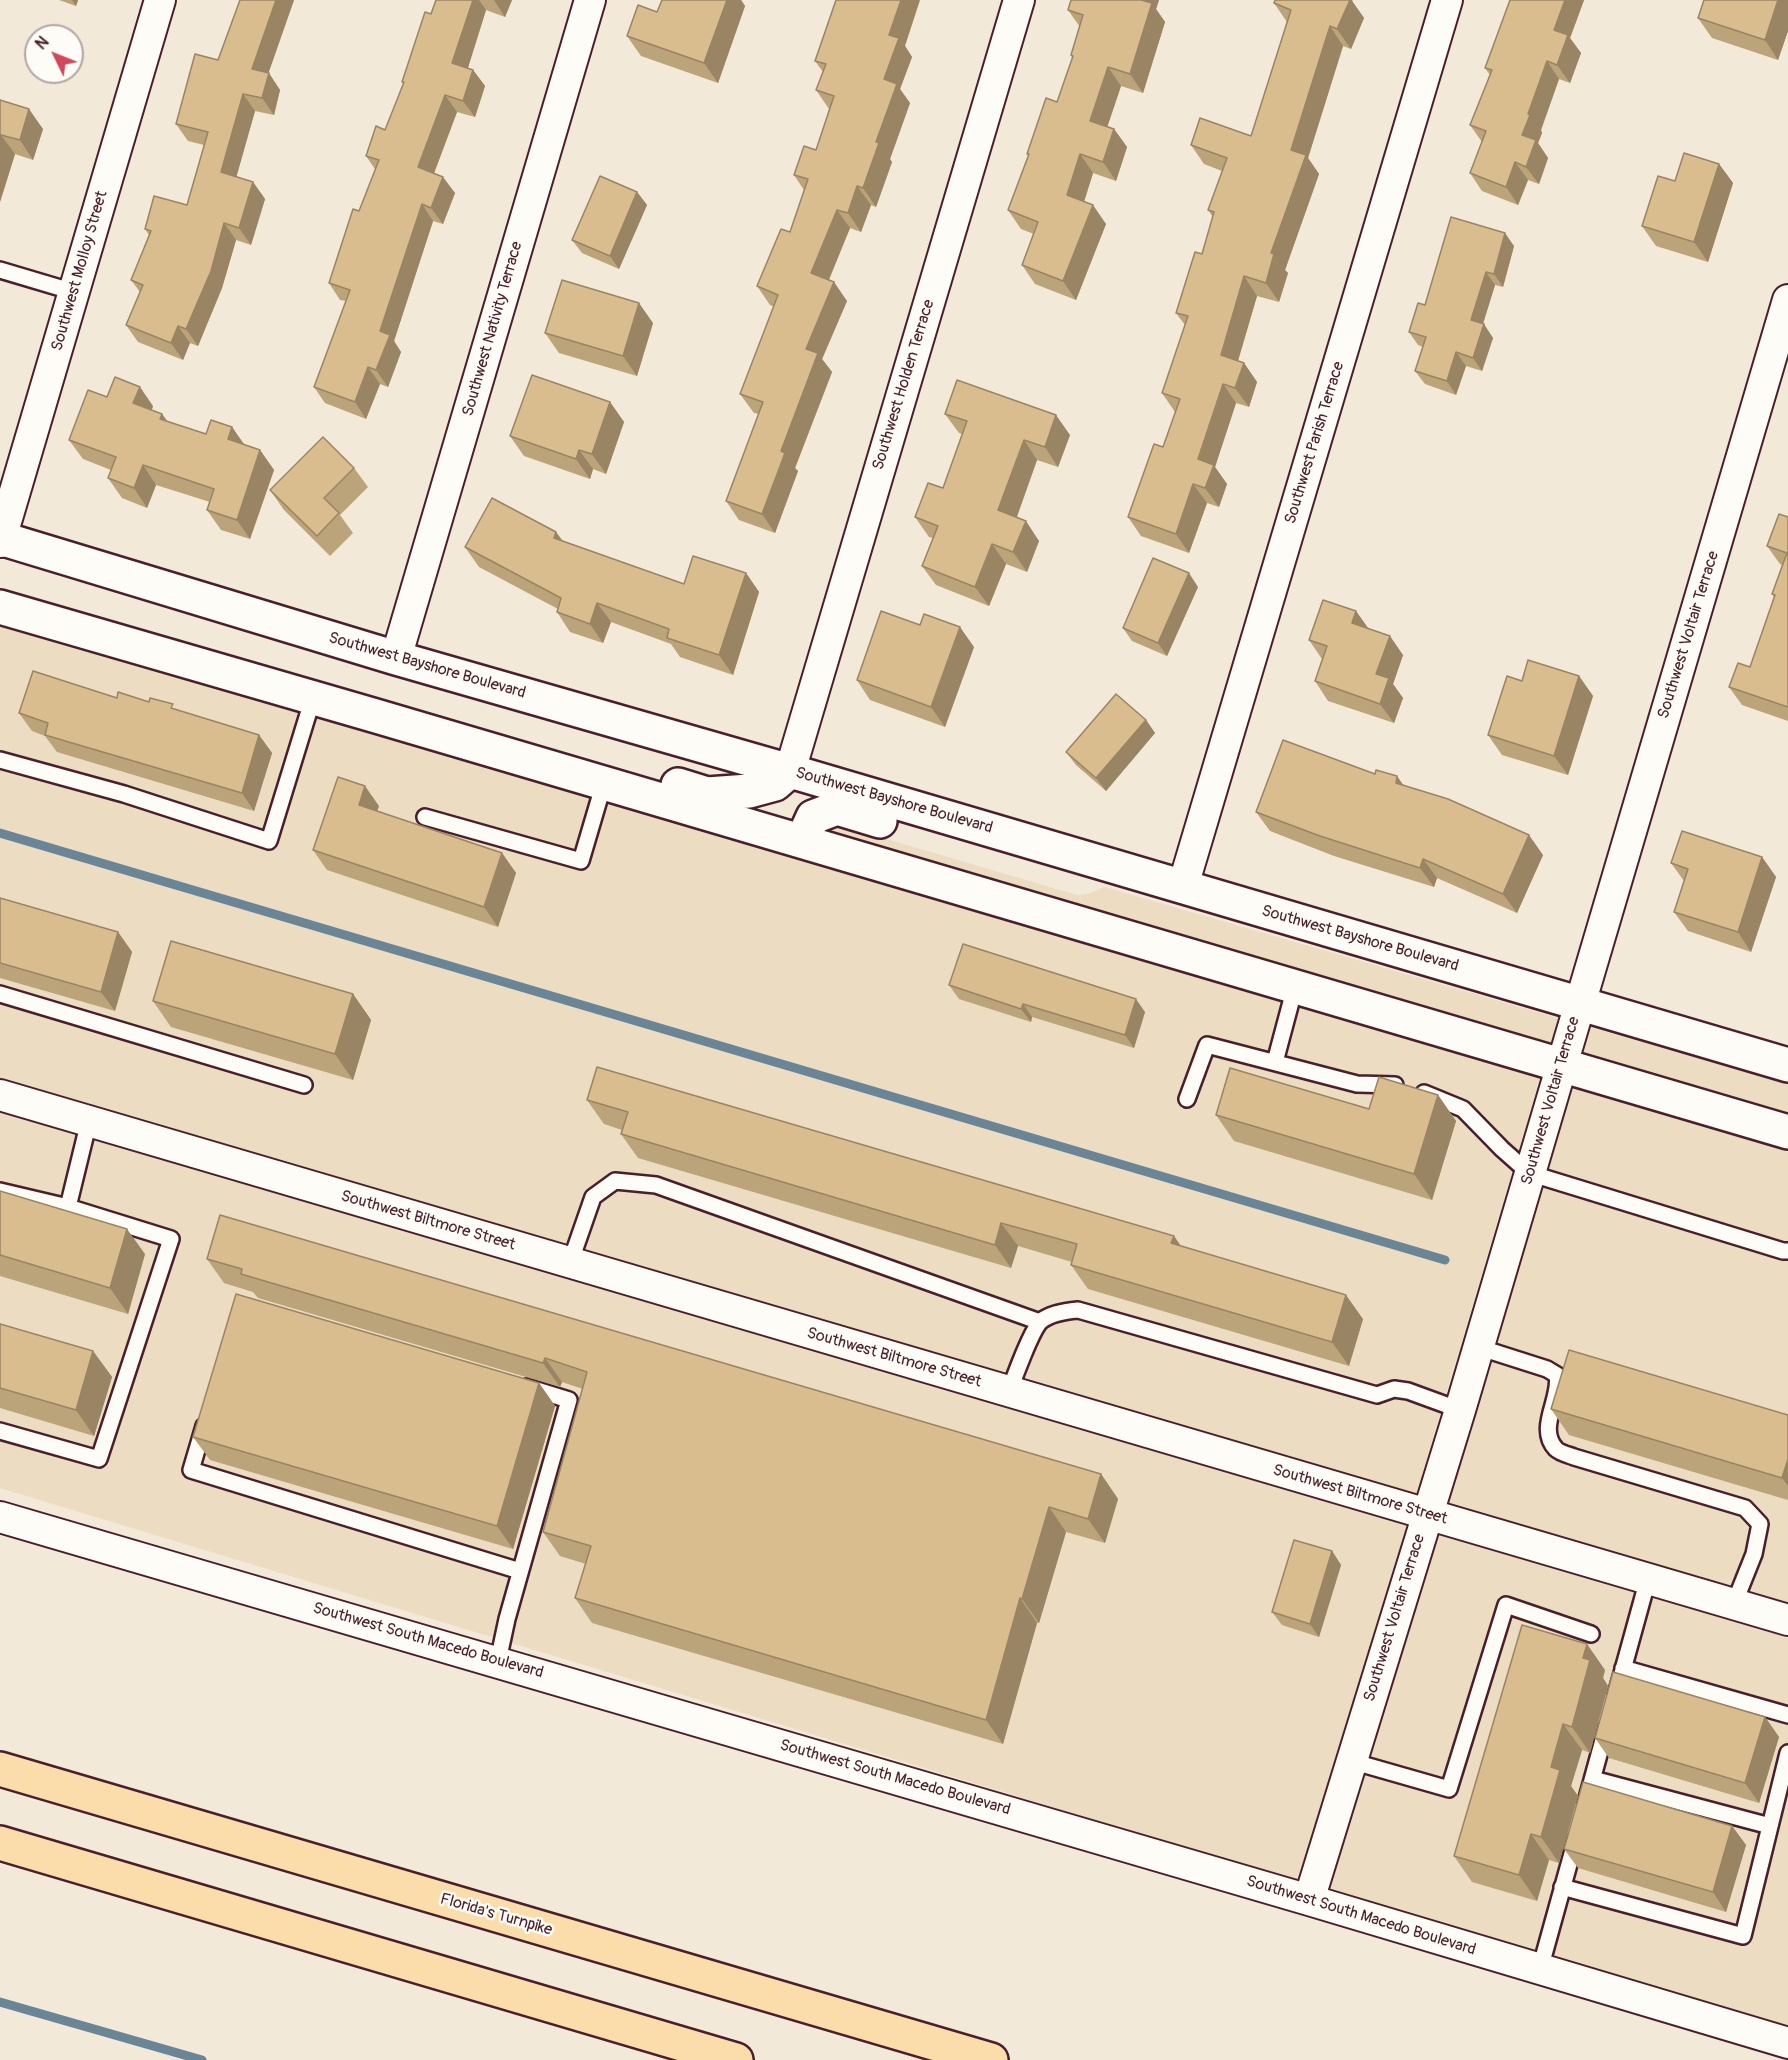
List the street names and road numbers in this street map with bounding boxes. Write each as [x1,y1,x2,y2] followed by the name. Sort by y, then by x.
[48,189,112,353] street label: Southwest Molloy Street
[459,239,527,419] street label: Southwest Nativity Terrace
[869,298,939,472] street label: Southwest Holden Terrace
[1281,360,1349,526] street label: Southwest Parish Terrace
[1654,549,1724,721] street label: Southwest Voltair Terrace
[326,629,528,703] street label: Southwest Bayshore Boulevard
[793,764,995,838] street label: Southwest Bayshore Boulevard
[1259,902,1461,976] street label: Southwest Bayshore Boulevard
[1518,1015,1584,1187] street label: Southwest Voltair Terrace
[338,1187,518,1255] street label: Southwest Biltmore Street
[804,1324,984,1392] street label: Southwest Biltmore Street
[1270,1461,1450,1529] street label: Southwest Biltmore Street
[1360,1532,1430,1704] street label: Southwest Voltair Terrace
[311,1599,545,1683] street label: Southwest South Macedo Boulevard
[778,1736,1012,1820] street label: Southwest South Macedo Boulevard
[1244,1872,1478,1960] street label: Southwest South Macedo Boulevard
[438,1890,554,1940] street label: Florida's Turnpike

